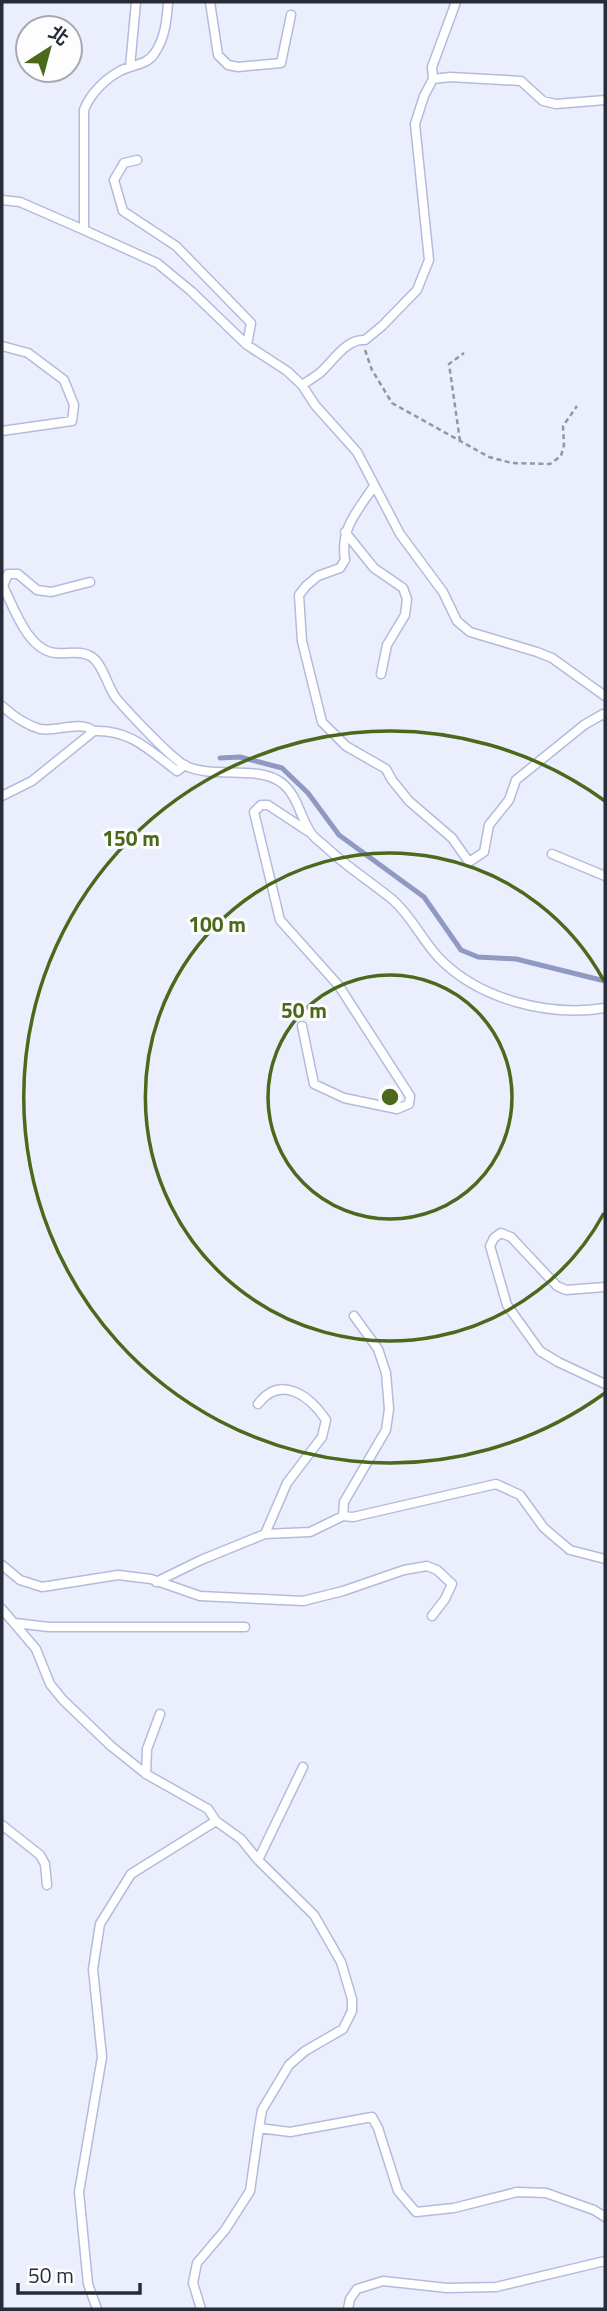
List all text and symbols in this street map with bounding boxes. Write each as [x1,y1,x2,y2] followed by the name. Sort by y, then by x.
[14,14,84,84] north arrow
[43,18,76,52] text: 北
[102,822,160,854] text: 150 m
[188,908,246,940] text: 100 m
[281,994,327,1026] text: 50 m
[378,1085,402,1109] centre of rings
[18,2252,140,2296] scale bar
[28,2259,74,2291] text: 50 m

